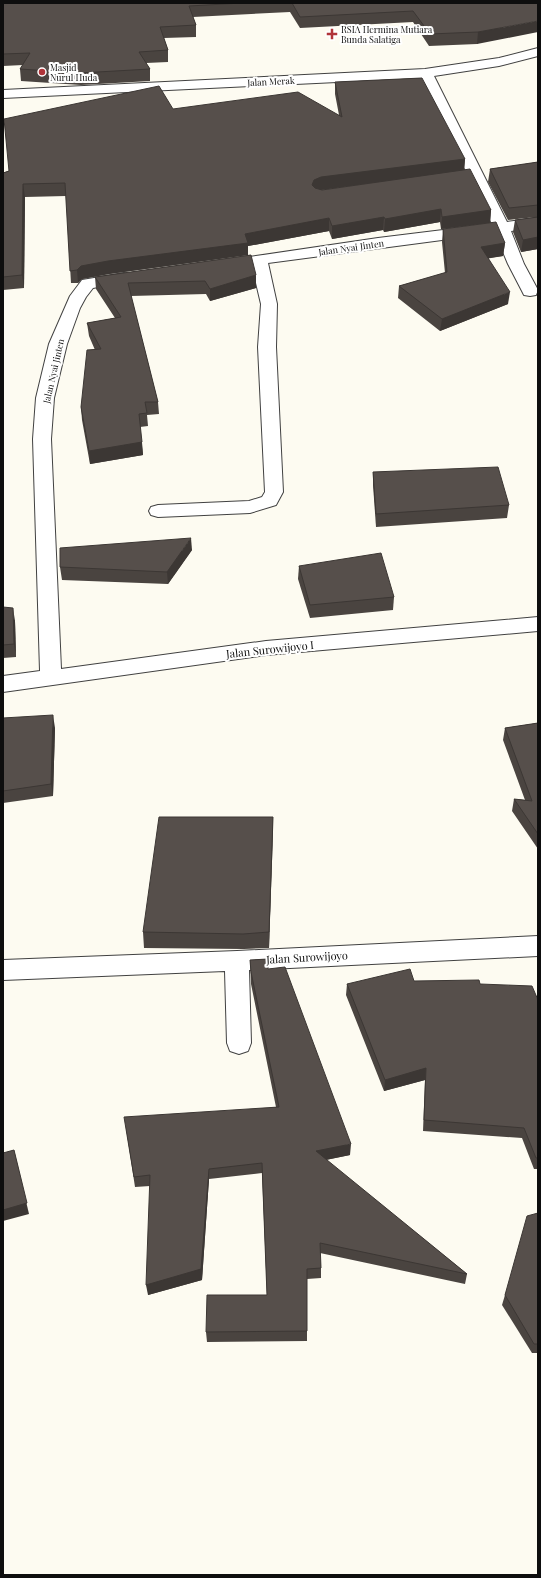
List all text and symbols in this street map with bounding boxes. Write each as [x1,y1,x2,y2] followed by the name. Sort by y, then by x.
[341,23,433,45] place label: RSIA Hermina Mutiara Bunda Salatiga
[326,28,338,40] marker: RSIA Hermina Mutiara Bunda Salatiga
[50,61,98,83] place label: Masjid Nurul Huda
[37,67,47,77] marker: Masjid Nurul Huda
[246,74,295,88] street label: Jalan Merak
[316,236,385,258] street label: Jalan Nyai Jinten
[40,337,66,405] street label: Jalan Nyai Jinten
[224,637,315,661] street label: Jalan Surowijoyo I
[265,947,348,967] street label: Jalan Surowijoyo

